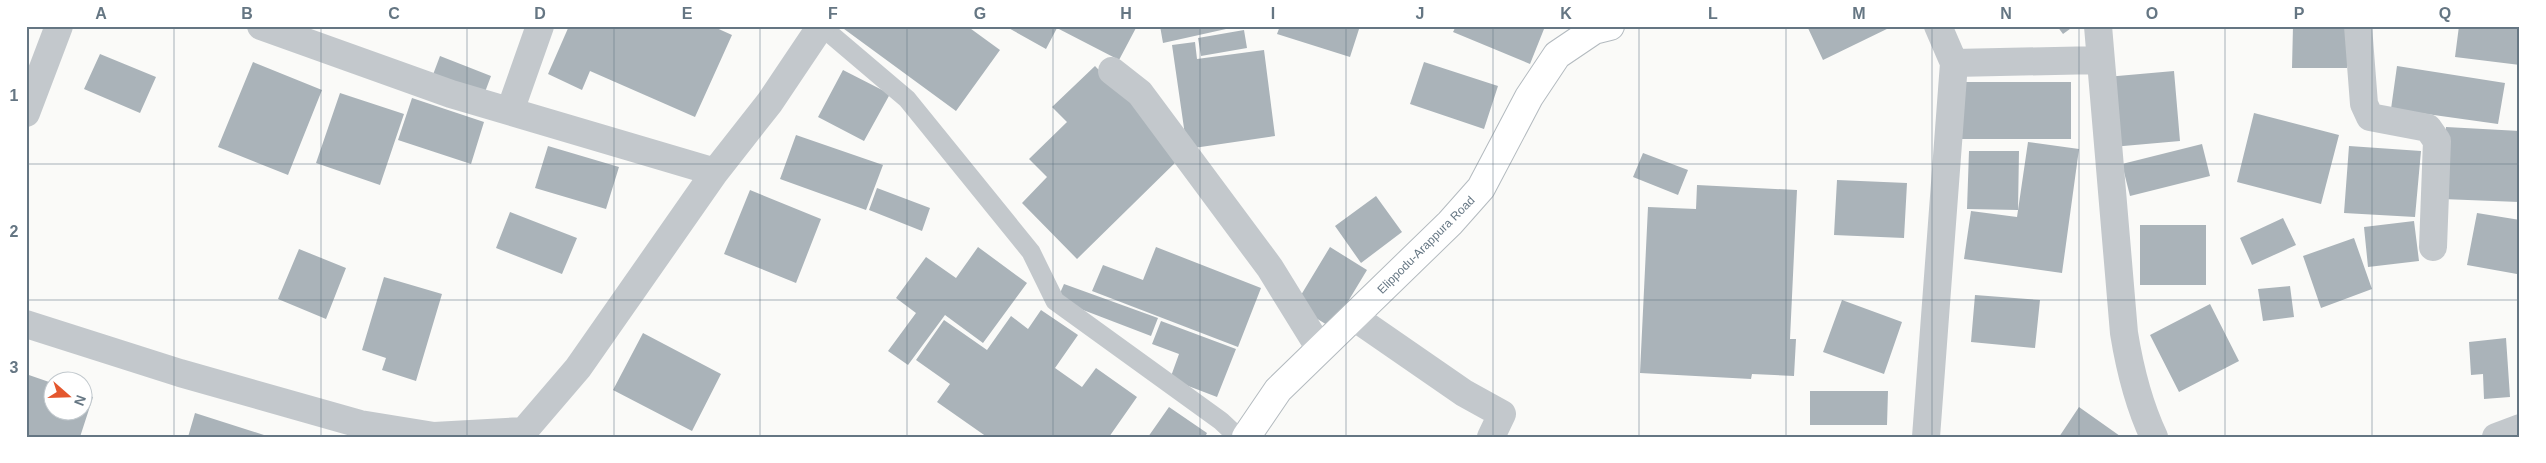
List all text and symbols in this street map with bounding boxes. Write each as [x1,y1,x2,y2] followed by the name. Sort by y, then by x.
[95,5,107,22] text: A
[241,5,253,22] text: B
[388,5,400,22] text: C
[534,5,546,22] text: D
[682,5,693,22] text: E
[828,5,838,22] text: F
[974,5,986,22] text: G
[1120,5,1132,22] text: H
[1271,5,1275,22] text: I
[1416,5,1424,22] text: J
[1560,5,1572,22] text: K
[1708,5,1718,22] text: L
[1852,5,1866,22] text: M
[2000,5,2012,22] text: N
[2146,5,2158,22] text: O
[2294,5,2305,22] text: P
[2439,5,2451,22] text: Q
[10,87,19,104] text: 1
[1374,193,1478,297] street label: Elippodu-Arappura Road
[10,223,19,240] text: 2
[10,359,19,376] text: 3
[42,370,92,420] north arrow
[71,393,89,408] text: N

